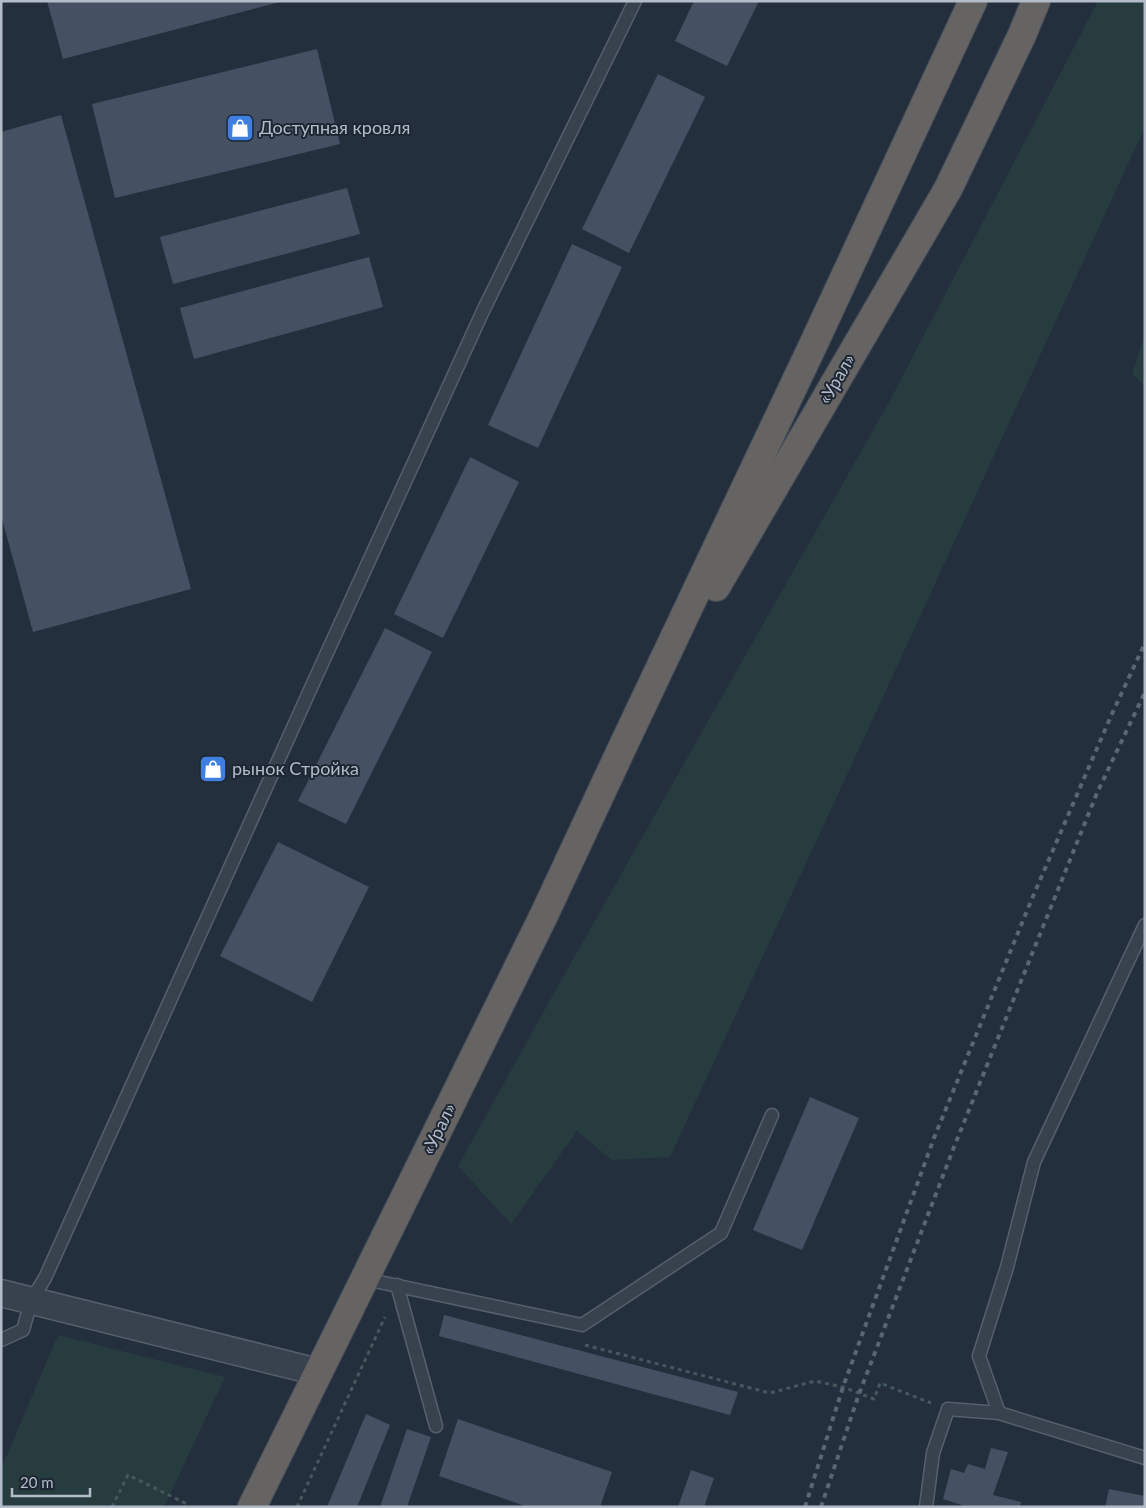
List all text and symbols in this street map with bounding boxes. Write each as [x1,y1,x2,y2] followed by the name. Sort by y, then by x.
[225,113,255,143] shop icon: Доступная кровля
[259,116,410,138] place label: Доступная кровля
[813,349,859,408] street label: «Урал»
[198,754,228,784] shop icon: рынок Стройка
[232,757,359,779] place label: рынок Стройка
[416,1099,460,1158] street label: «Урал»
[12,1466,90,1498] scale bar
[20,1473,54,1491] text: 20 m

